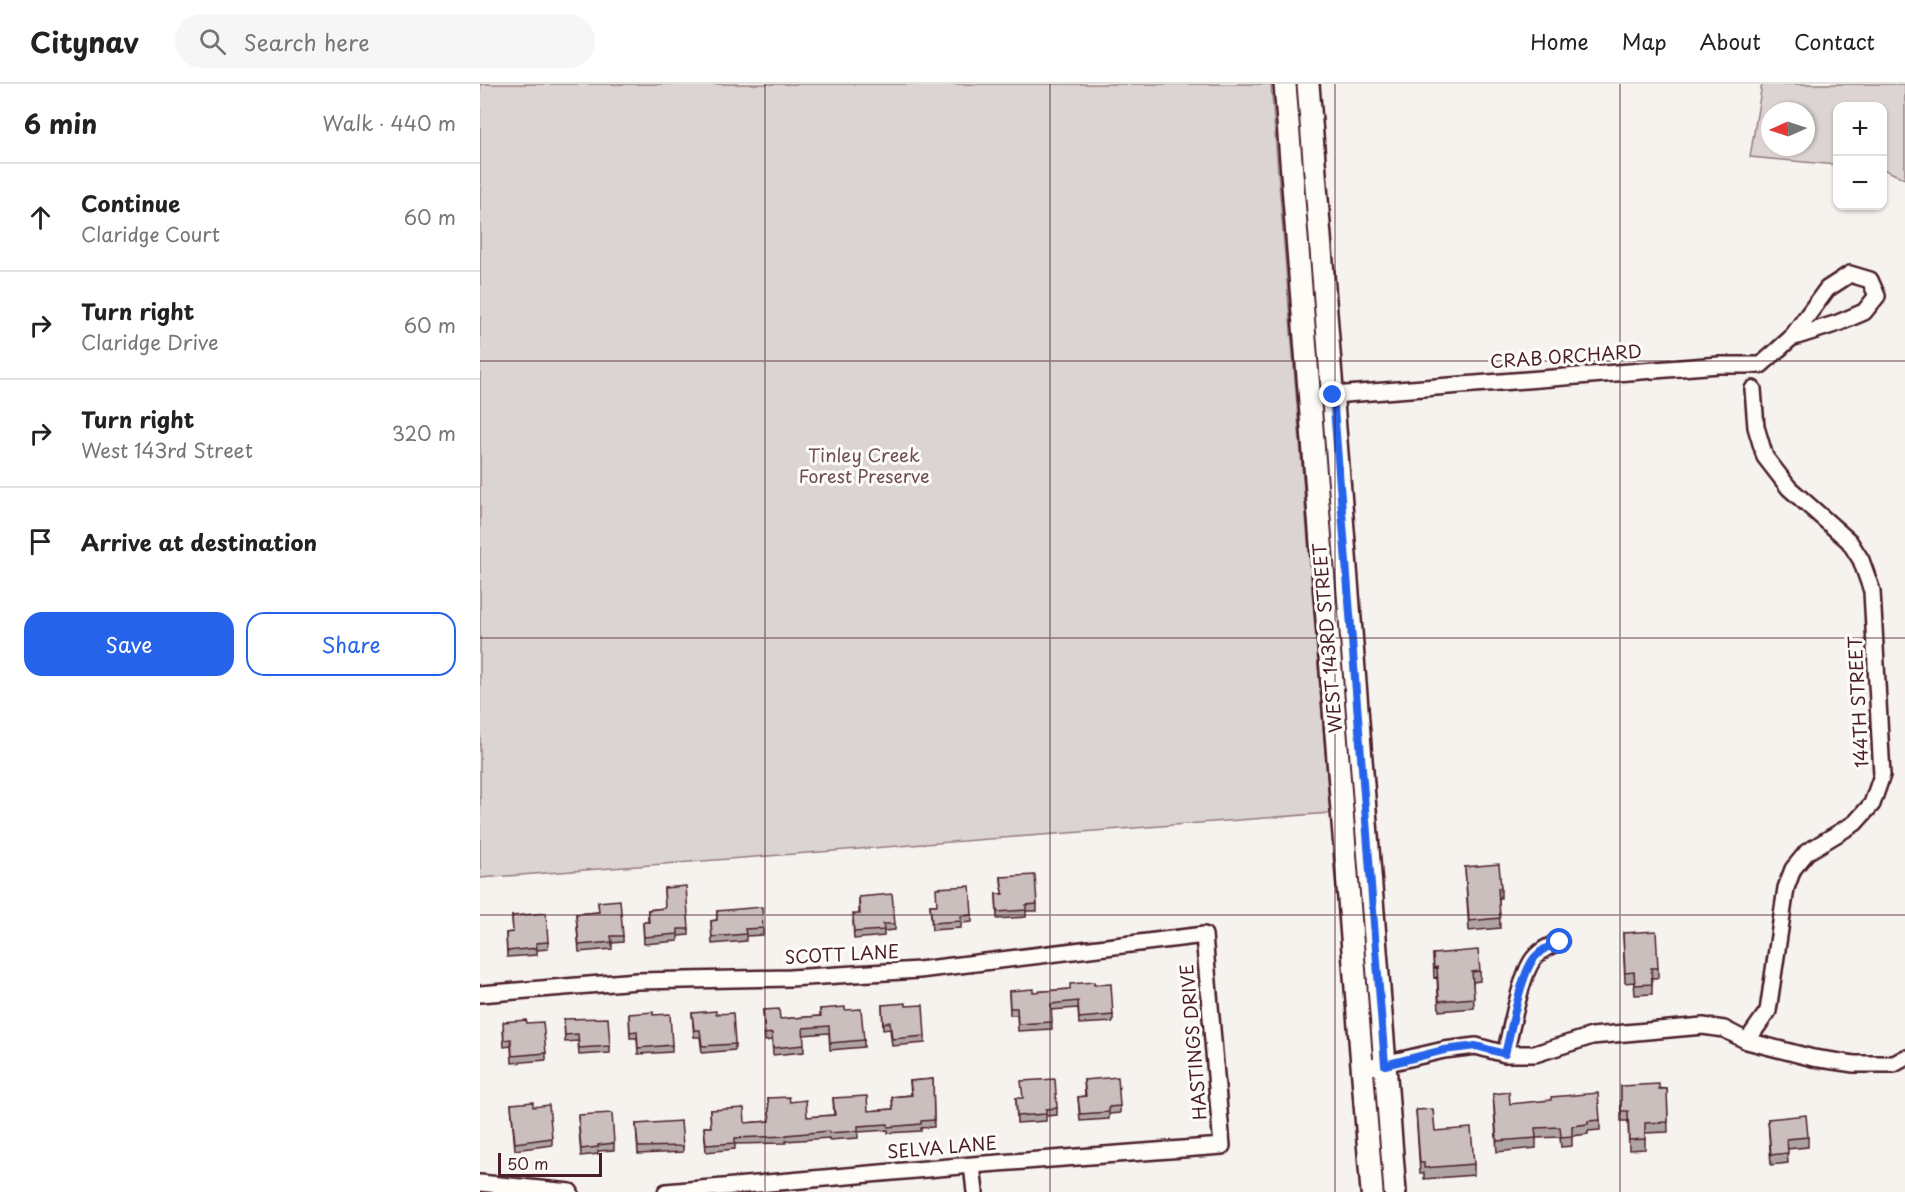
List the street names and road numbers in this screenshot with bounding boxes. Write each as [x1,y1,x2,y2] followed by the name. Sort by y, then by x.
[1489,337,1643,374] street label: CRAB ORCHARD
[1305,541,1348,734] street label: WEST 143RD STREET
[1841,635,1874,769] street label: 144TH STREET
[784,937,900,970] street label: SCOTT LANE
[1172,963,1213,1121] street label: HASTINGS DRIVE
[886,1128,998,1165] street label: SELVA LANE

